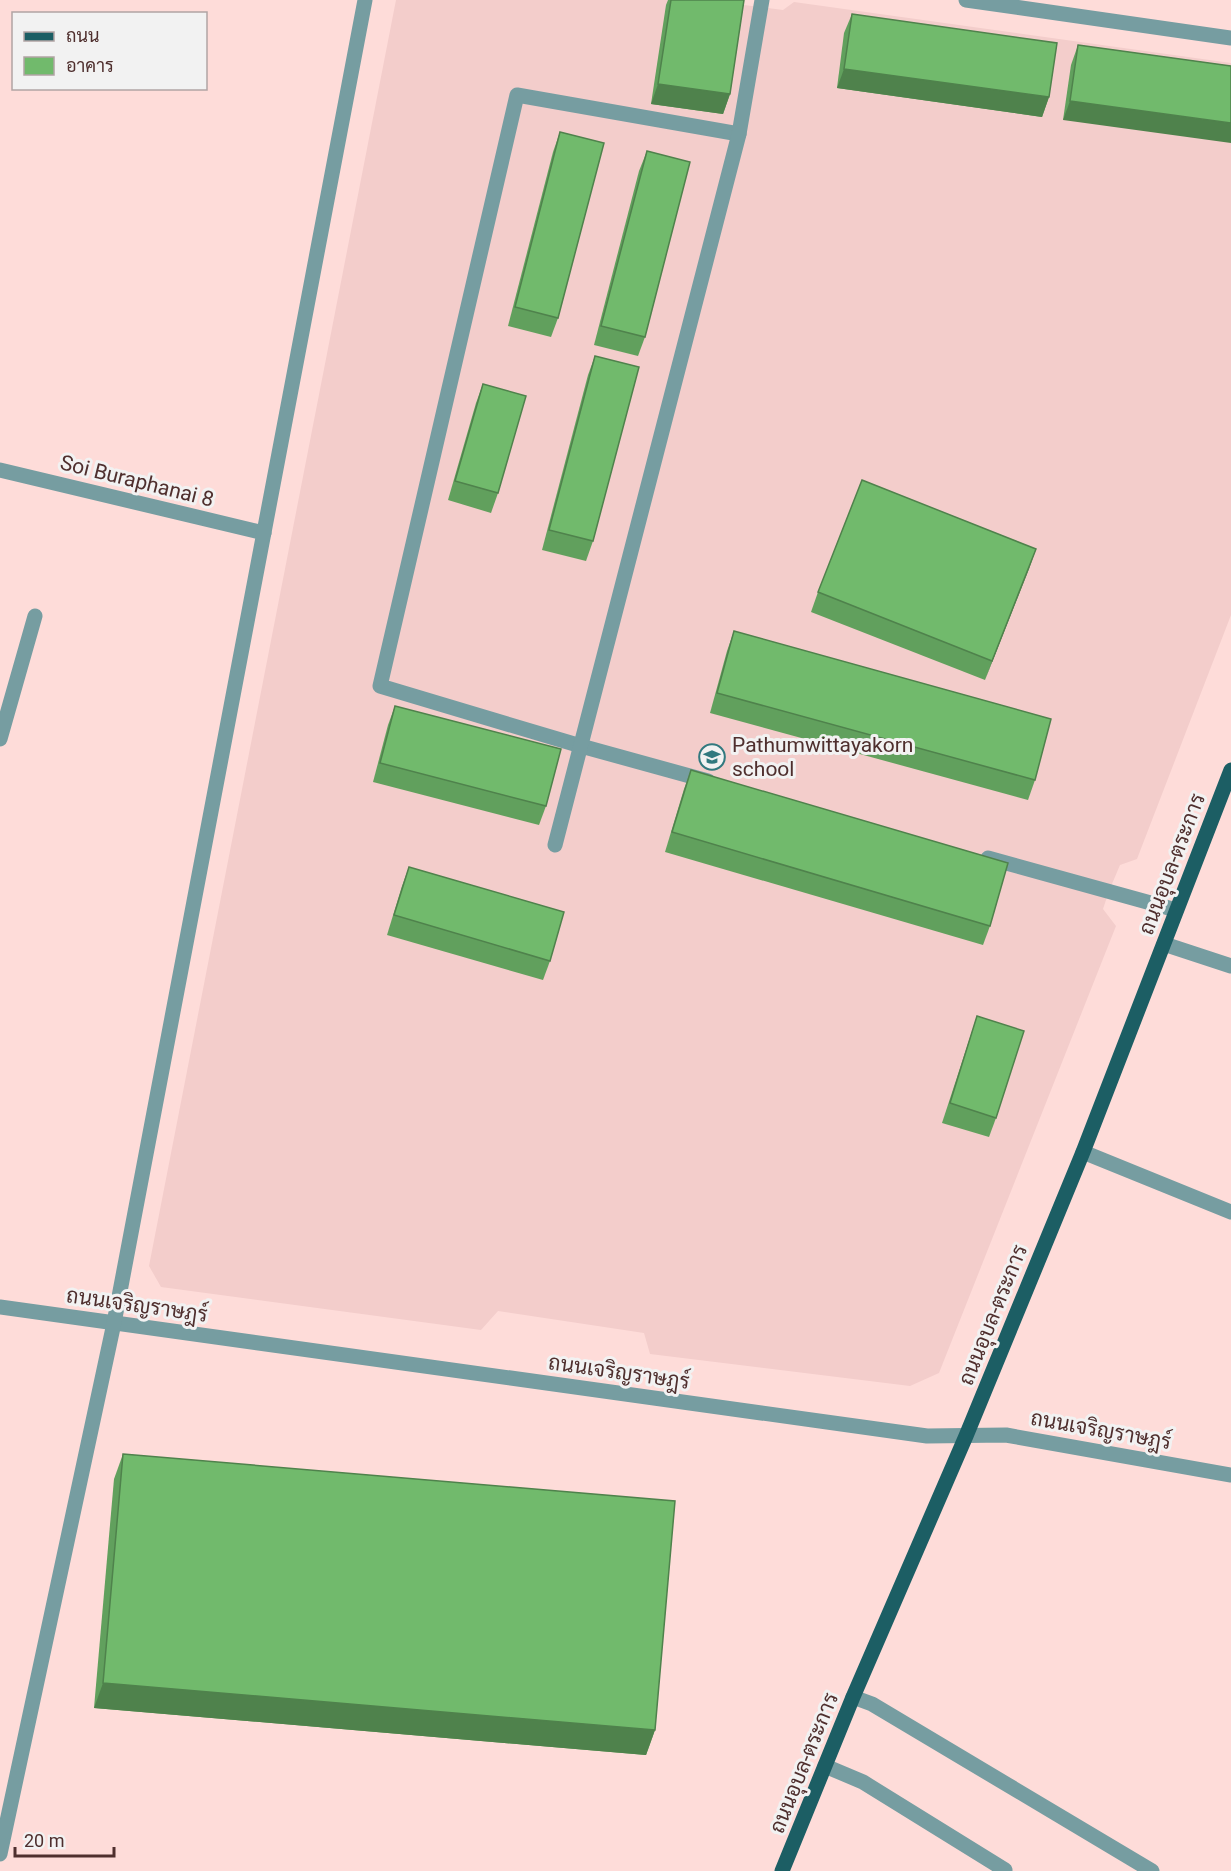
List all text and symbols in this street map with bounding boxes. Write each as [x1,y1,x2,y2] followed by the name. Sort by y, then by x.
[12,12,207,90] legend
[66,25,99,46] text: ถนน
[66,55,114,76] text: อาคาร
[58,450,216,512] street label: Soi Buraphanai 8
[732,733,913,781] place label: Pathumwittayakorn school
[697,742,727,772] school or university icon: Pathumwittayakorn school
[1134,790,1212,939] street label: ถนนอุบล-ตระการ
[954,1241,1034,1390] street label: ถนนอุบล-ตระการ
[65,1281,209,1329] street label: ถนนเจริญราษฎร์
[547,1348,691,1396] street label: ถนนเจริญราษฎร์
[1028,1404,1174,1456] street label: ถนนเจริญราษฎร์
[765,1689,845,1838] street label: ถนนอุบล-ตระการ
[15,1820,114,1858] scale bar
[24,1830,64,1851] text: 20 m

